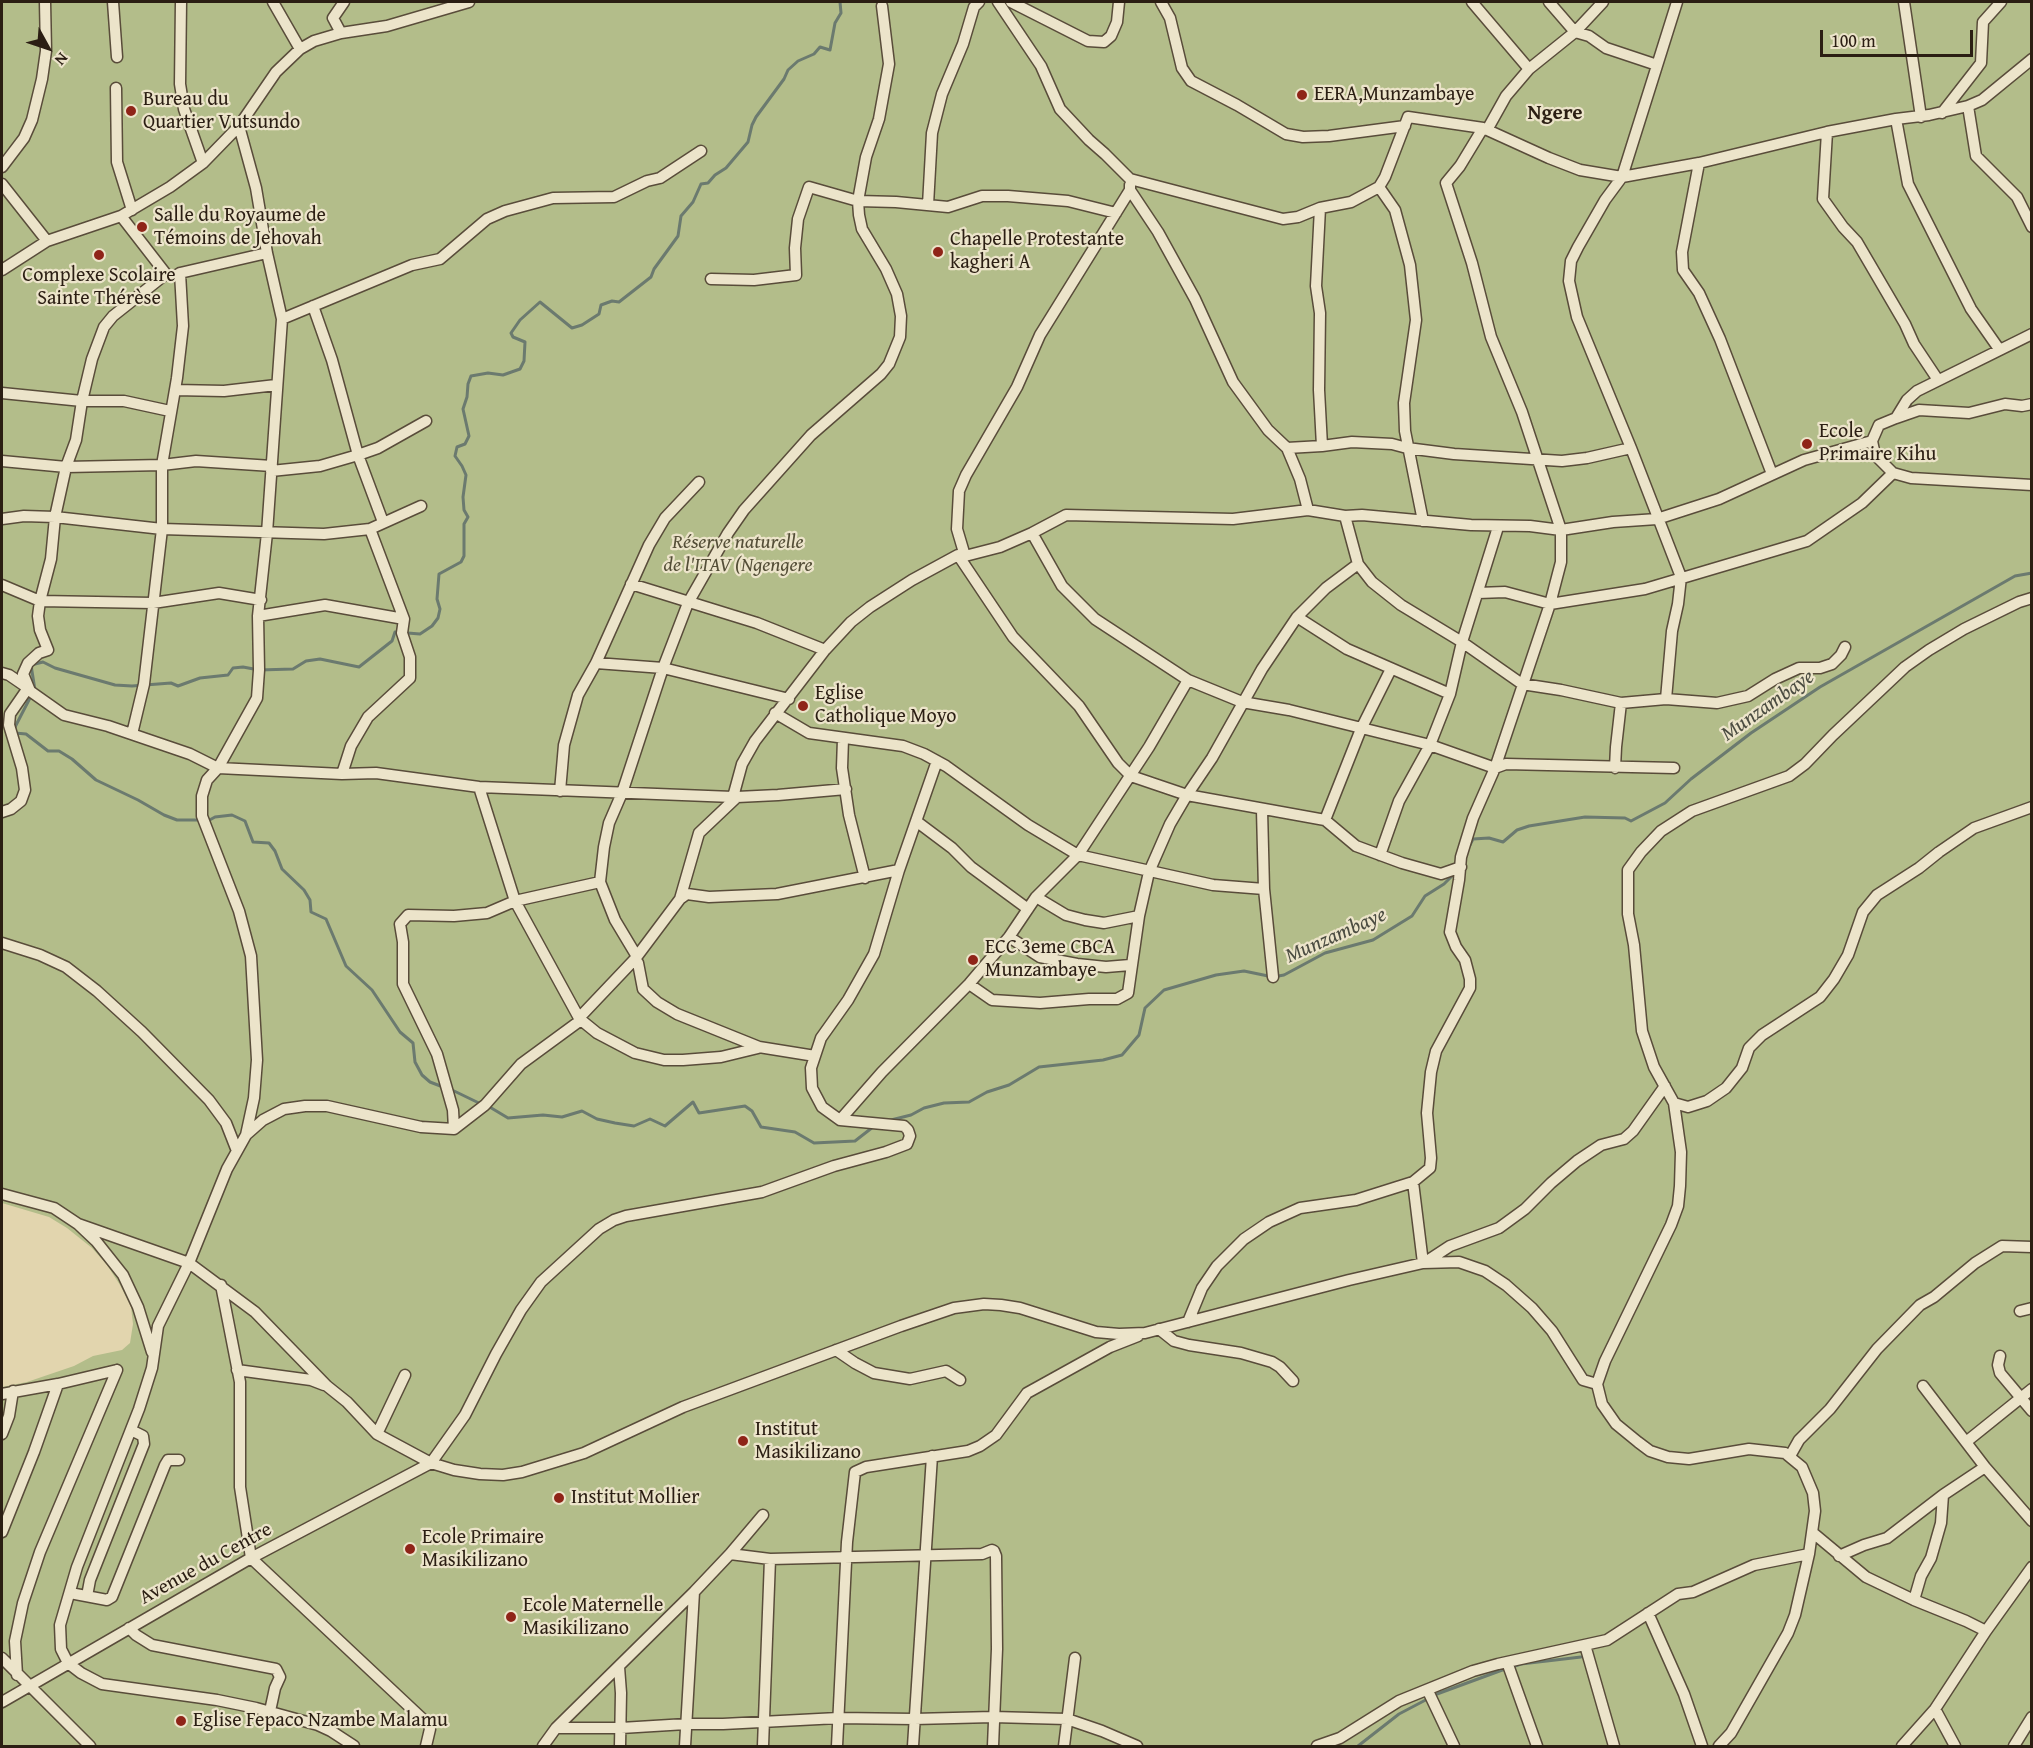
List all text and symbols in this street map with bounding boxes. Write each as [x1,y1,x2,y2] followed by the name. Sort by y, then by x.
[18,18,78,78] north arrow
[1823,18,1976,56] scale bar
[1831,27,1876,54] text: 100 m
[49,48,74,71] text: N
[1314,83,1474,107] place label: EERA,Munzambaye
[143,88,300,135] place label: Bureau du Quartier Vutsundo
[1295,88,1309,102] marker: EERA,Munzambaye
[1527,101,1583,127] district label: Ngere
[124,104,138,118] marker: Bureau du Quartier Vutsundo
[154,204,326,251] place label: Salle du Royaume de Témoins de Jehovah
[135,220,149,234] marker: Salle du Royaume de Témoins de Jehovah
[950,228,1124,275] place label: Chapelle Protestante kagheri A
[931,245,945,259] marker: Chapelle Protestante kagheri A
[92,248,106,262] marker: Complexe Scolaire Sainte Thérèse
[22,264,176,311] place label: Complexe Scolaire Sainte Thérèse
[1819,420,1936,467] place label: Ecole Primaire Kihu
[1800,437,1814,451] marker: Ecole Primaire Kihu
[663,531,813,578] park label: Réserve naturelle de l'ITAV (Ngengere
[1717,665,1819,747] water label: Munzambaye
[815,682,957,729] place label: Eglise Catholique Moyo
[796,699,810,713] marker: Eglise Catholique Moyo
[1282,903,1390,969] water label: Munzambaye
[985,936,1115,983] place label: ECC 3eme CBCA Munzambaye
[966,953,980,967] marker: ECC 3eme CBCA Munzambaye
[755,1418,861,1465] place label: Institut Masikilizano
[736,1434,750,1448] marker: Institut Masikilizano
[571,1486,699,1510] place label: Institut Mollier
[552,1491,566,1505] marker: Institut Mollier
[136,1518,276,1610] street label: Avenue du Centre
[422,1526,544,1573] place label: Ecole Primaire Masikilizano
[403,1542,417,1556] marker: Ecole Primaire Masikilizano
[523,1594,663,1641] place label: Ecole Maternelle Masikilizano
[504,1610,518,1624] marker: Ecole Maternelle Masikilizano
[193,1709,448,1733] place label: Eglise Fepaco Nzambe Malamu
[174,1714,188,1728] marker: Eglise Fepaco Nzambe Malamu

